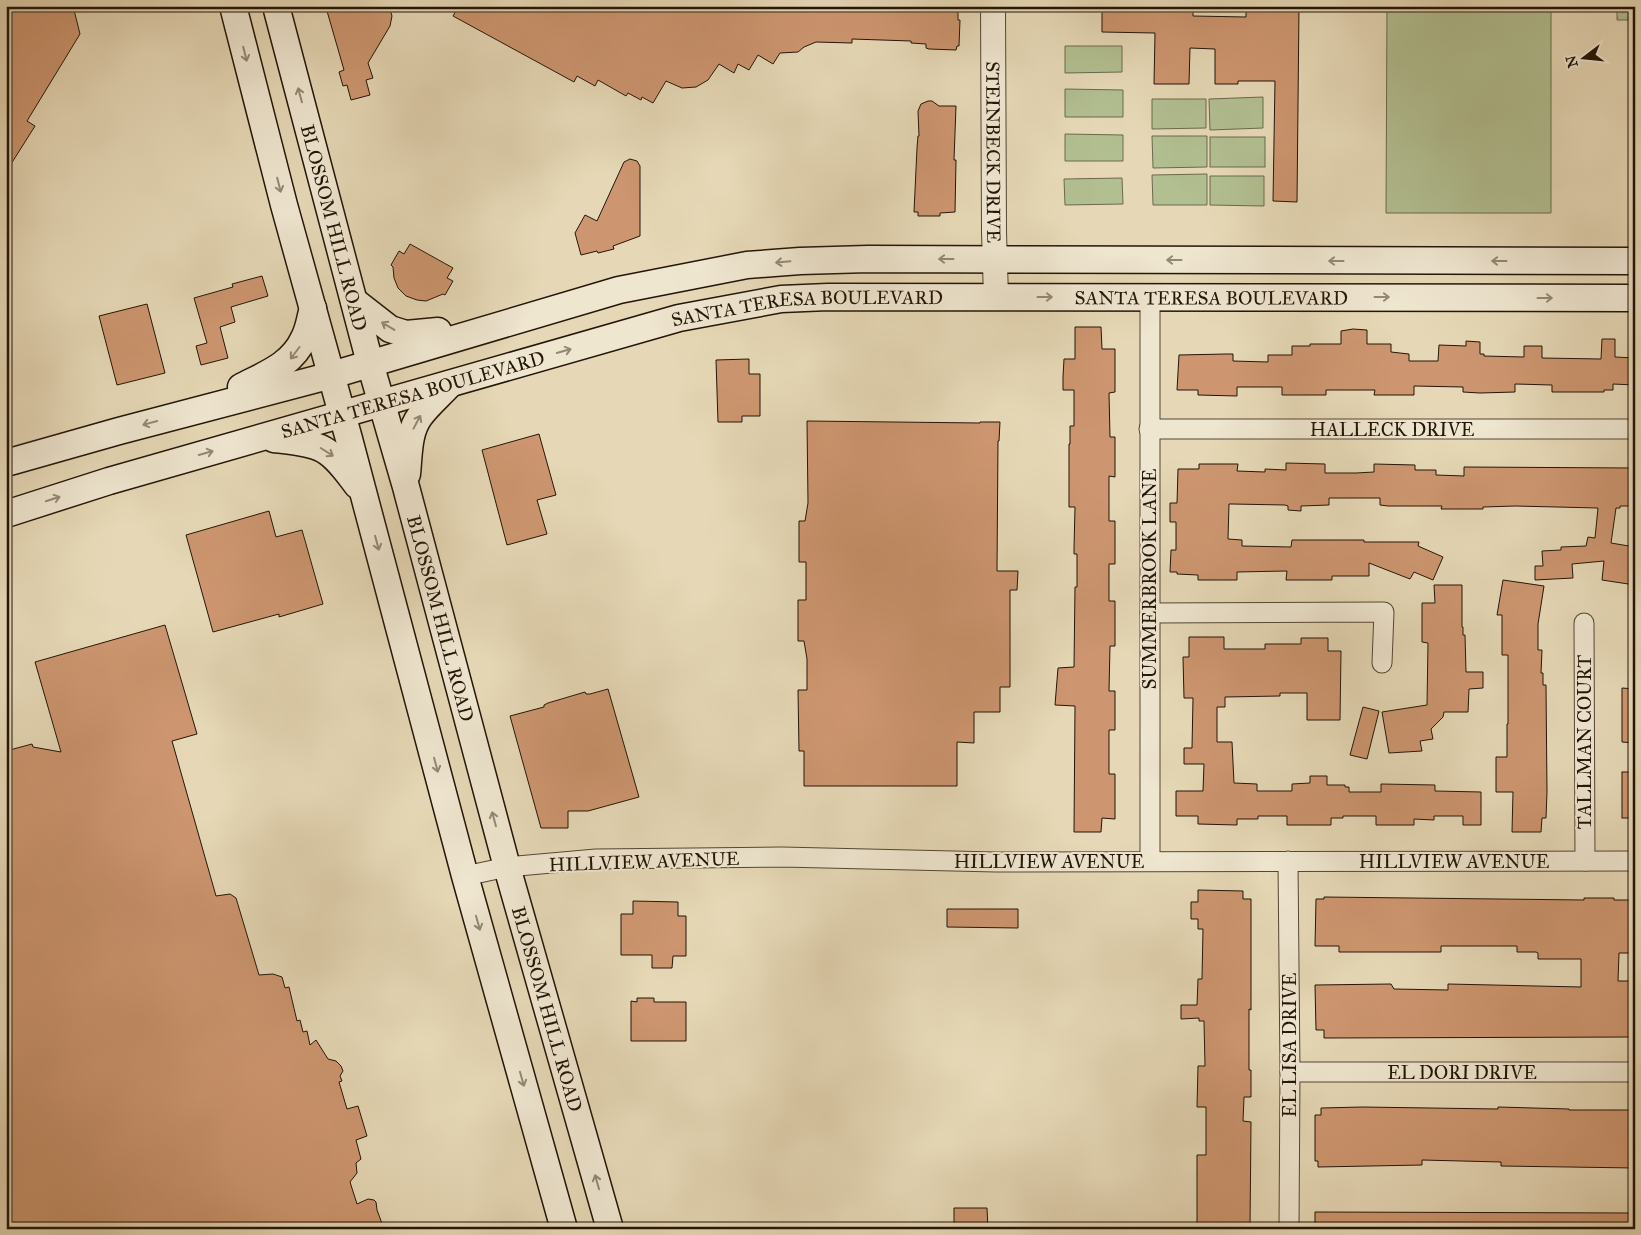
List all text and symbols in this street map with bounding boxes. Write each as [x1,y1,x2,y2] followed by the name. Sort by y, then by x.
[1558,32,1608,82] north arrow
[241,45,250,61] one-way arrow
[1562,53,1582,69] text: N
[981,61,1005,244] street label: STEINBECK DRIVE
[295,88,304,104] one-way arrow
[296,122,372,333] street label: BLOSSOM HILL ROAD
[274,177,284,193] one-way arrow
[938,254,954,264] one-way arrow
[1166,255,1182,265] one-way arrow
[1328,256,1344,266] one-way arrow
[1491,256,1507,266] one-way arrow
[775,257,791,267] one-way arrow
[669,286,943,332] street label: SANTA TERESA BOULEVARD
[1074,286,1348,310] street label: SANTA TERESA BOULEVARD
[1036,292,1053,302] one-way arrow
[1374,292,1390,302] one-way arrow
[1536,293,1553,303] one-way arrow
[381,320,395,330] one-way arrow
[555,345,571,355] one-way arrow
[278,346,547,443] street label: SANTA TERESA BOULEVARD
[290,346,301,359] one-way arrow
[412,415,422,430] one-way arrow
[142,418,158,428] one-way arrow
[1310,418,1475,441] street label: HALLECK DRIVE
[319,447,333,457] one-way arrow
[198,448,214,458] one-way arrow
[1138,468,1161,689] street label: SUMMERBROOK LANE
[44,494,60,503] one-way arrow
[402,513,479,724] street label: BLOSSOM HILL ROAD
[373,535,383,551] one-way arrow
[1573,655,1596,829] street label: TALLMAN COURT
[431,756,441,772] one-way arrow
[489,812,498,828] one-way arrow
[548,847,740,876] street label: HILLVIEW AVENUE
[954,850,1145,873] street label: HILLVIEW AVENUE
[1359,850,1550,873] street label: HILLVIEW AVENUE
[507,904,587,1114] street label: BLOSSOM HILL ROAD
[474,914,484,930] one-way arrow
[1278,972,1301,1117] street label: EL LISA DRIVE
[1387,1061,1537,1084] street label: EL DORI DRIVE
[518,1071,528,1087] one-way arrow
[592,1174,601,1190] one-way arrow

